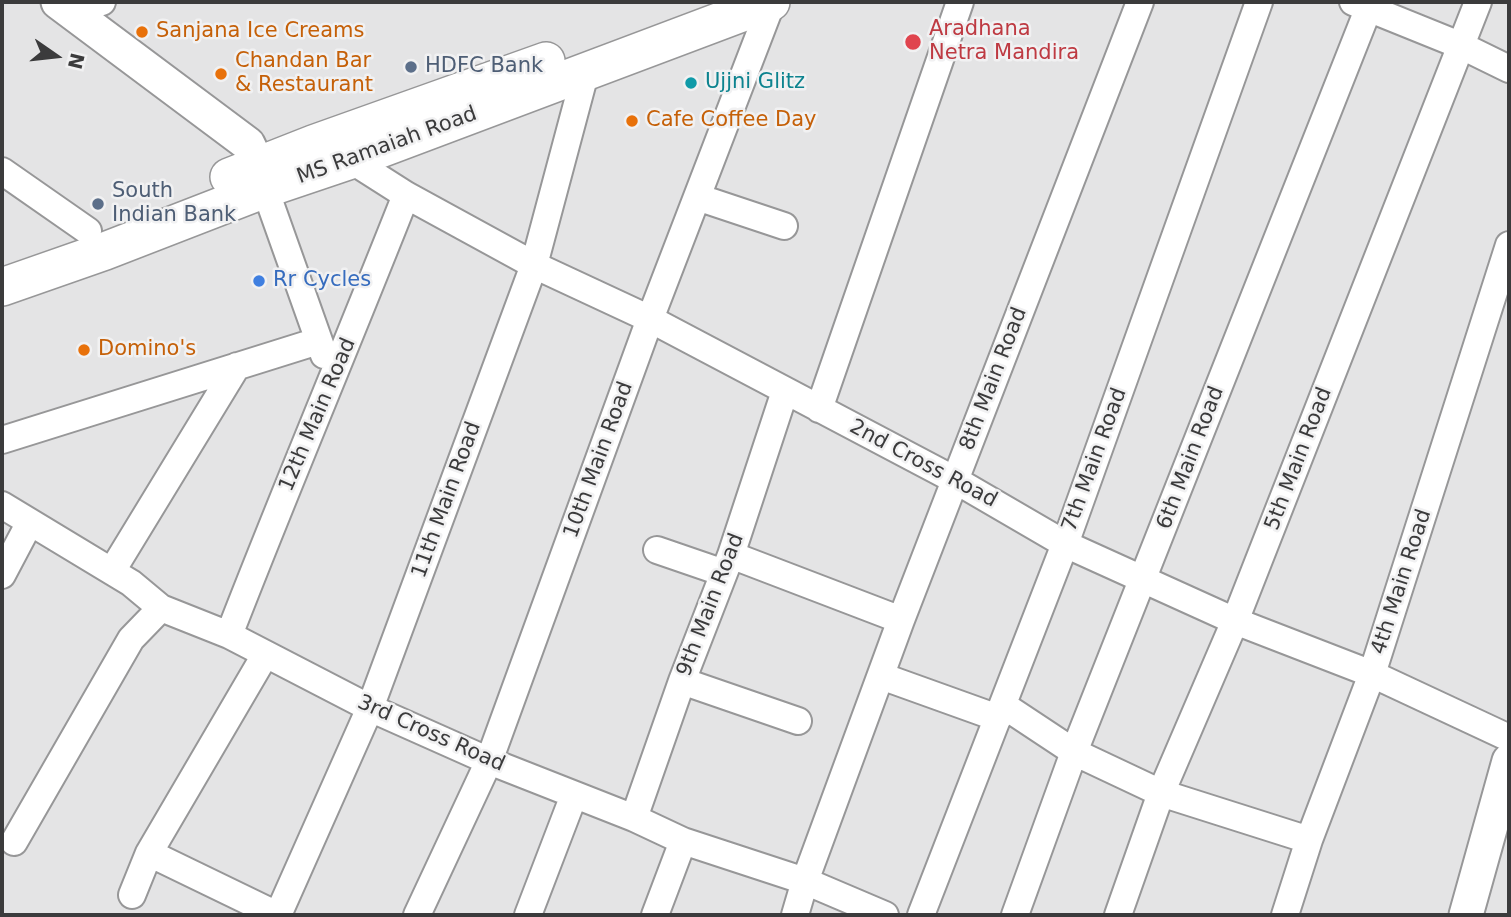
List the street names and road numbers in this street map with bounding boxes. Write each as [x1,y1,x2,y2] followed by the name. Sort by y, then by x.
[293,102,481,190] street label: MS Ramaiah Road
[955,304,1033,454] street label: 8th Main Road
[274,334,362,496] street label: 12th Main Road
[559,378,639,542] street label: 10th Main Road
[1152,383,1230,533] street label: 6th Main Road
[1260,384,1338,534] street label: 5th Main Road
[1057,385,1133,535] street label: 7th Main Road
[845,414,1001,514] street label: 2nd Cross Road
[407,418,487,582] street label: 11th Main Road
[1367,506,1437,658] street label: 4th Main Road
[672,530,750,680] street label: 9th Main Road
[353,690,509,778] street label: 3rd Cross Road

